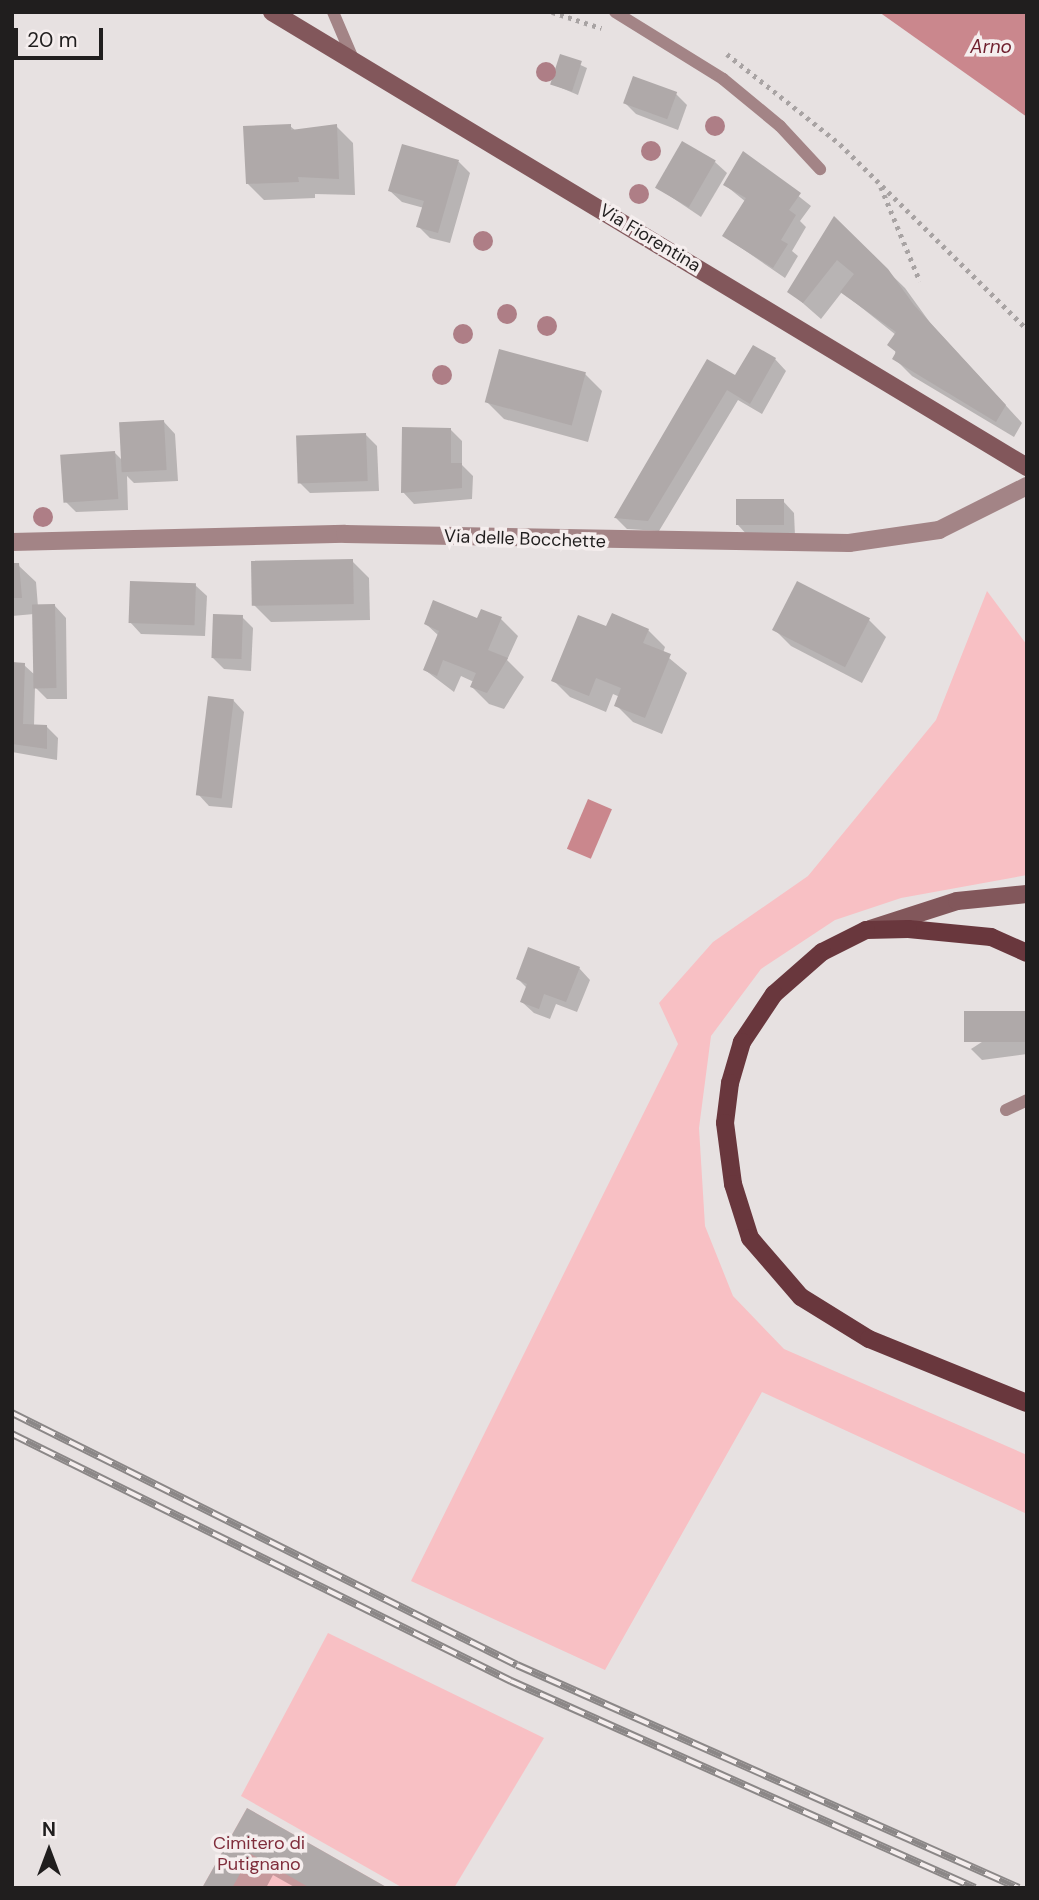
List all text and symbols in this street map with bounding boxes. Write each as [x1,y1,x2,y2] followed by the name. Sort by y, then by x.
[18,14,107,58] scale bar
[27,26,78,54] text: 20 m
[970,36,1012,58] water label: Arno
[596,199,704,277] street label: Via Fiorentina
[444,525,606,553] street label: Via delle Bocchette
[14,1816,84,1886] north arrow
[42,1817,56,1842] text: N
[213,1833,305,1876] park label: Cimitero di Putignano

